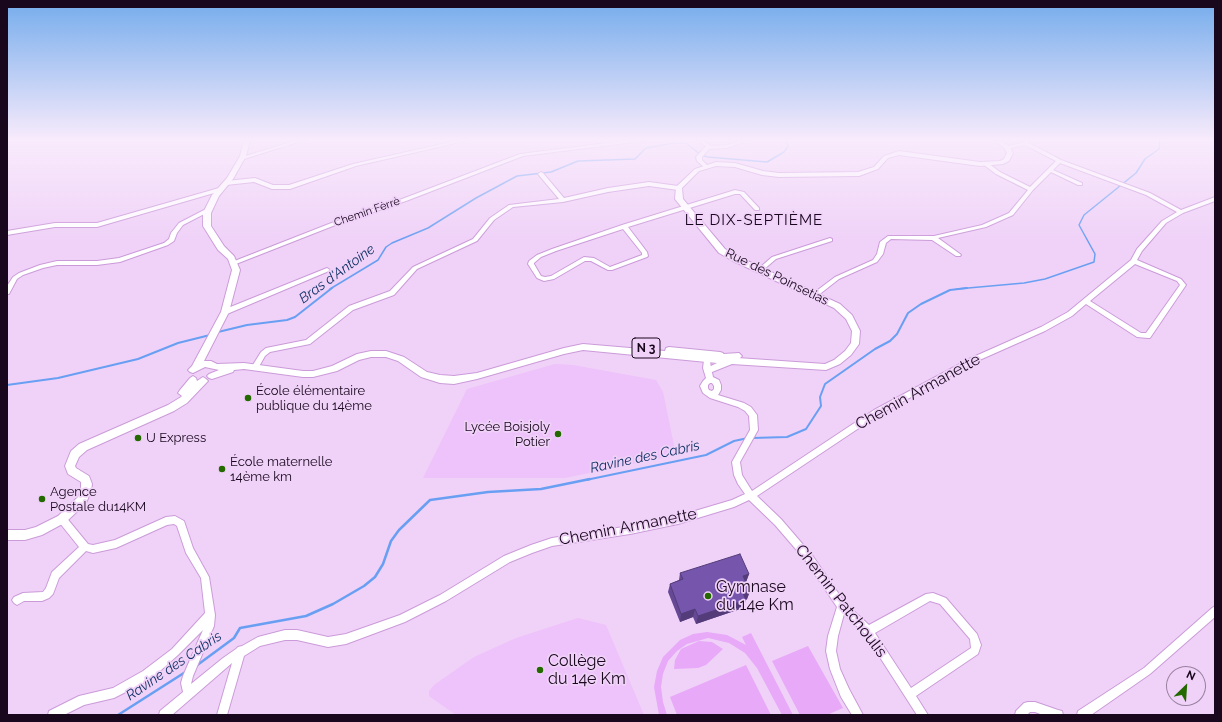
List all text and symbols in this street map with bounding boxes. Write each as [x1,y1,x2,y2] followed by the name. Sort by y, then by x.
[332,195,402,229] street label: Chemin Fèrrè
[685,211,823,229] district label: LE DIX-SEPTIÈME
[296,241,378,307] water label: Bras d'Antoine
[723,245,831,309] street label: Rue des Poinsetias
[632,338,660,358] road number: N 3
[852,350,984,434] street label: Chemin Armanette
[256,383,372,414] place label: École élémentaire publique du 14ème
[243,393,253,403] marker: École élémentaire publique du 14ème
[464,419,550,450] place label: Lycée Boisjoly Potier
[553,429,563,439] marker: Lycée Boisjoly Potier
[146,430,206,446] place label: U Express
[133,433,143,443] marker: U Express
[589,437,701,477] water label: Ravine des Cabris
[230,454,332,485] place label: École maternelle 14ème km
[217,464,227,474] marker: École maternelle 14ème km
[50,484,146,515] place label: Agence Postale du14KM
[37,494,47,504] marker: Agence Postale du14KM
[558,504,698,550] street label: Chemin Armanette
[791,541,891,661] street label: Chemin Patchoulis
[716,577,794,615] place label: Gymnase du 14e Km
[703,591,713,601] marker: Gymnase du 14e Km
[123,628,225,704] water label: Ravine des Cabris
[548,651,626,689] place label: Collège du 14e Km
[535,665,545,675] marker: Collège du 14e Km
[1166,666,1206,706] north arrow
[1184,668,1197,683] text: N

